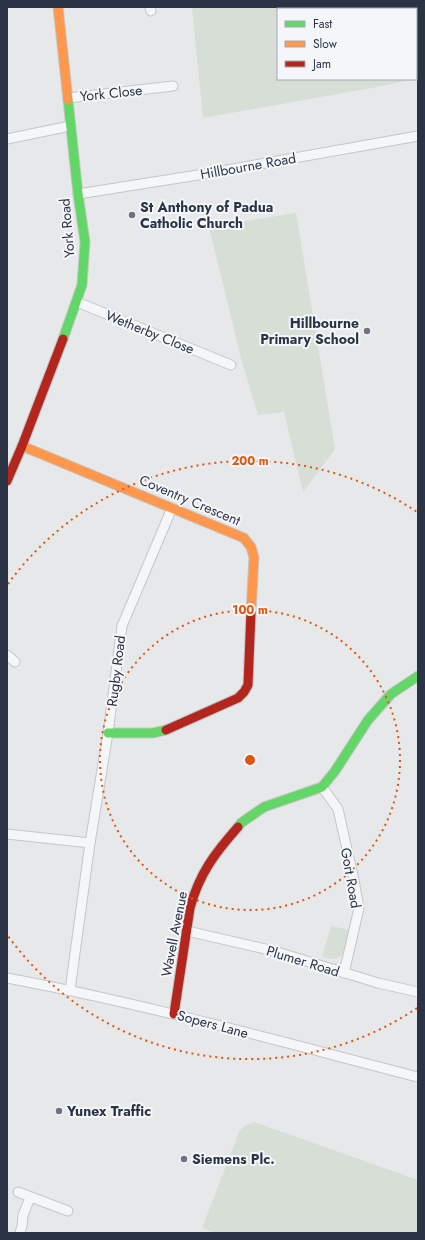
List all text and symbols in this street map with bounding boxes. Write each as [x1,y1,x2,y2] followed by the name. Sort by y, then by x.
[277,8,417,80] legend
[313,15,332,33] text: Fast
[313,35,338,53] text: Slow
[311,55,331,73] text: Jam
[79,80,143,106] street label: York Close
[199,148,297,184] street label: Hillbourne Road
[140,197,273,233] place label: St Anthony of Padua Catholic Church
[54,198,80,258] street label: York Road
[127,210,137,220] marker: St Anthony of Padua Catholic Church
[103,305,197,359] street label: Wetherby Close
[260,313,359,349] place label: Hillbourne Primary School
[362,326,372,336] marker: Hillbourne Primary School
[231,452,269,470] text: 200 m
[136,470,244,531] street label: Coventry Crescent
[232,601,268,619] text: 100 m
[102,634,130,708] street label: Rugby Road
[243,753,257,767] centre of rings
[336,846,366,910] street label: Gort Road
[156,890,192,978] street label: Wavell Avenue
[264,940,342,982] street label: Plumer Road
[175,1005,251,1043] street label: Sopers Lane
[66,1101,151,1121] place label: Yunex Traffic
[54,1106,64,1116] marker: Yunex Traffic
[192,1149,275,1169] place label: Siemens Plc.
[179,1154,189,1164] marker: Siemens Plc.

